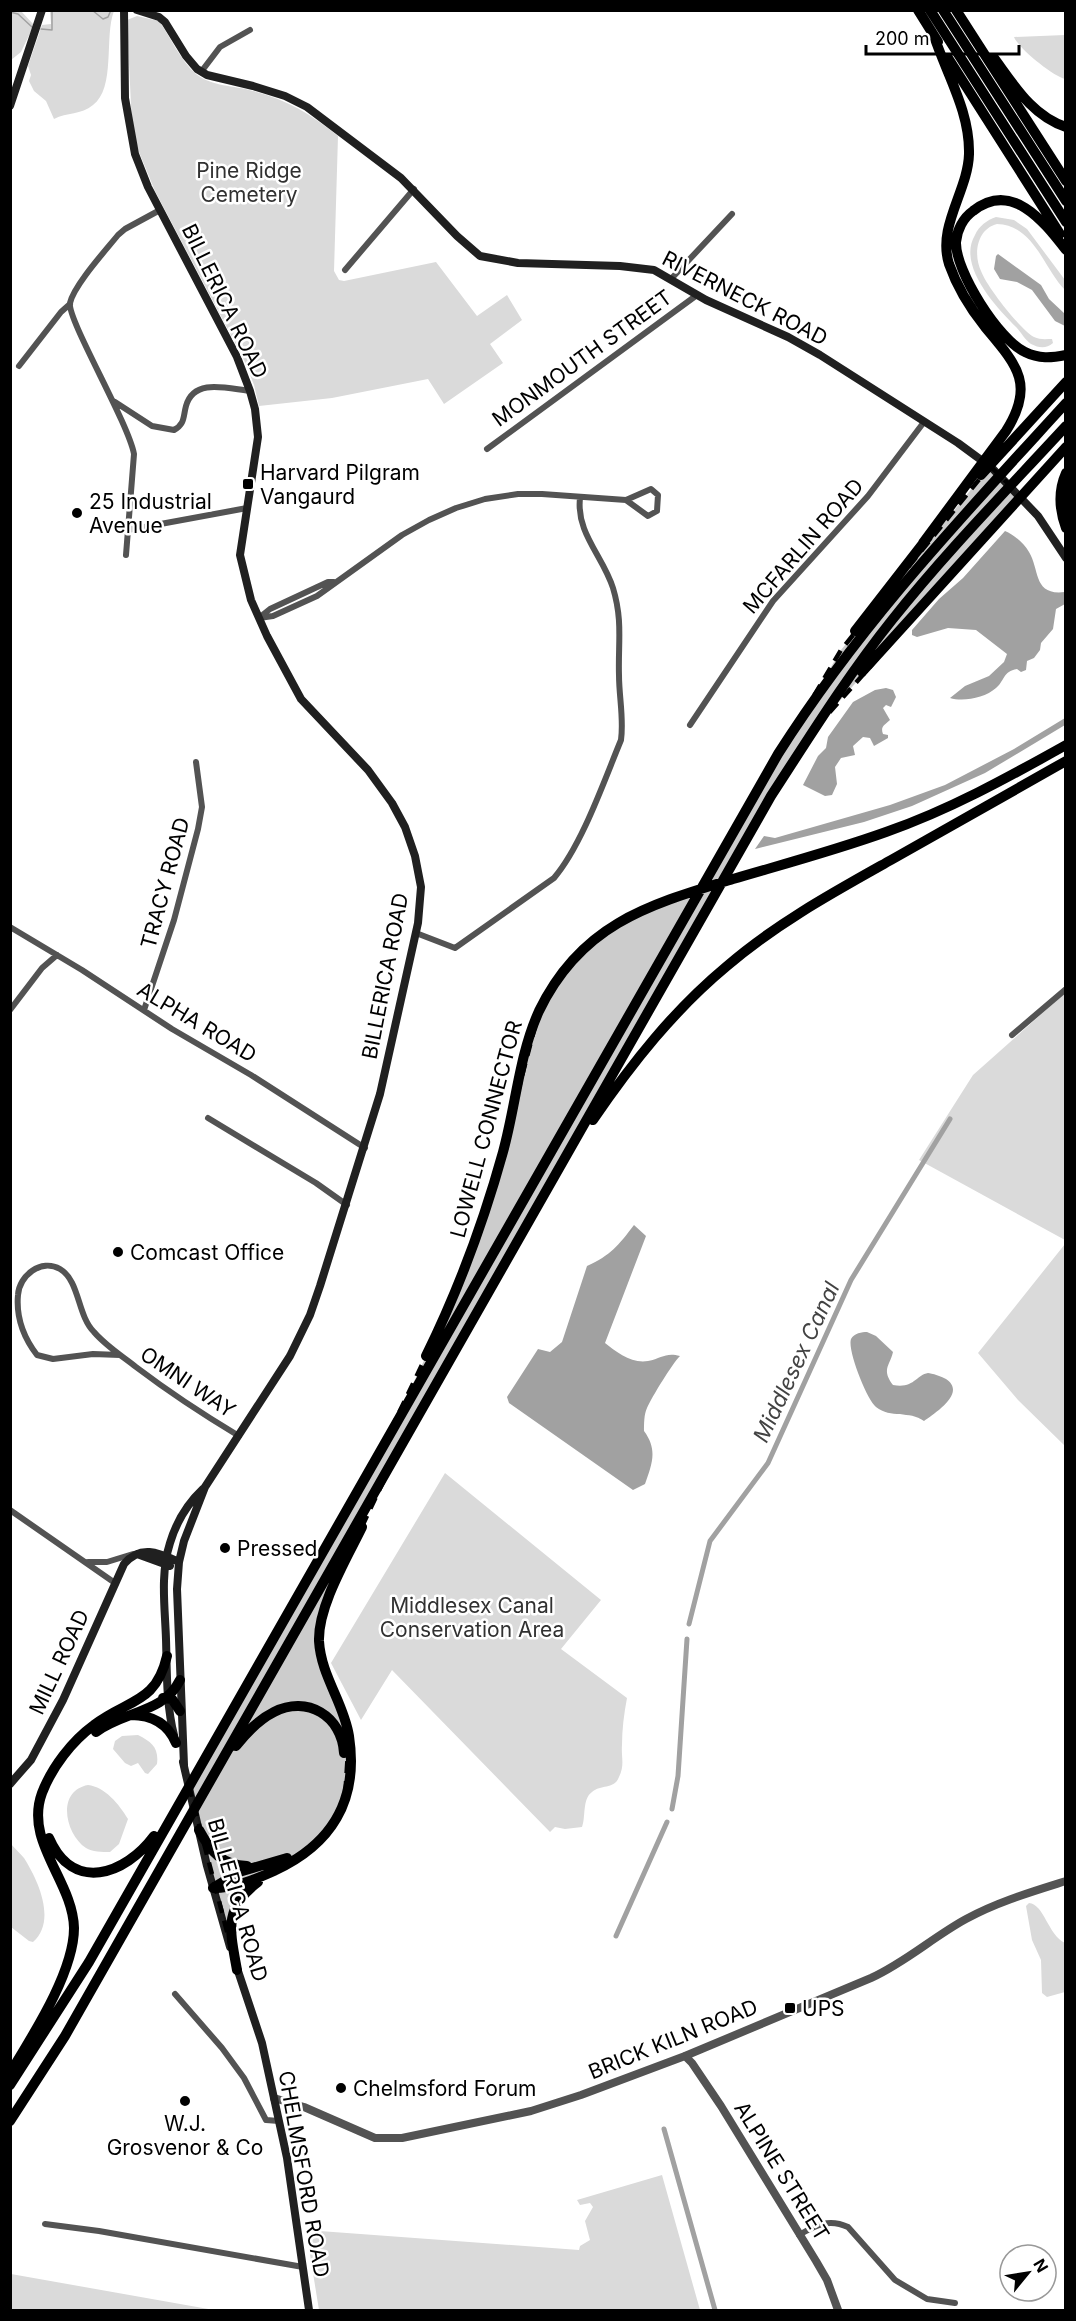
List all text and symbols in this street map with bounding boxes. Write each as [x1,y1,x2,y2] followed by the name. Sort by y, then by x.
[866,18,1019,56] scale bar
[875,28,930,49] text: 200 m
[196,158,302,207] park label: Pine Ridge Cemetery
[177,220,273,382] street label: BILLERICA ROAD
[658,246,832,350] street label: RIVERNECK ROAD
[487,284,677,432] street label: MONMOUTH STREET
[260,460,420,509] place label: Harvard Pilgram Vangaurd
[738,473,868,619] street label: MCFARLIN ROAD
[241,477,255,491] marker: Harvard Pilgram Vangaurd
[89,489,212,538] place label: 25 Industrial Avenue
[70,506,84,520] marker: 25 Industrial Avenue
[135,815,195,951] street label: TRACY ROAD
[357,891,413,1061] street label: BILLERICA ROAD
[133,977,261,1067] street label: ALPHA ROAD
[445,1018,527,1240] street label: LOWELL CONNECTOR
[130,1240,284,1265] place label: Comcast Office
[111,1245,125,1259] marker: Comcast Office
[748,1277,845,1446] water label: Middlesex Canal
[136,1341,240,1423] street label: OMNI WAY
[237,1536,317,1561] place label: Pressed
[218,1541,232,1555] marker: Pressed
[380,1593,564,1642] park label: Middlesex Canal Conservation Area
[24,1606,94,1718] street label: MILL ROAD
[203,1815,273,1985] street label: BILLERICA ROAD
[585,1994,761,2084] street label: BRICK KILN ROAD
[802,1996,845,2021] place label: UPS
[783,2001,797,2015] marker: UPS
[274,2069,334,2279] street label: CHELMSFORD ROAD
[353,2076,537,2101] place label: Chelmsford Forum
[334,2081,348,2095] marker: Chelmsford Forum
[178,2094,192,2108] marker: W.J. Grosvenor & Co
[729,2097,835,2245] street label: ALPINE STREET
[107,2111,263,2160] place label: W.J. Grosvenor & Co
[998,2243,1058,2303] north arrow
[1029,2255,1053,2276] text: N

